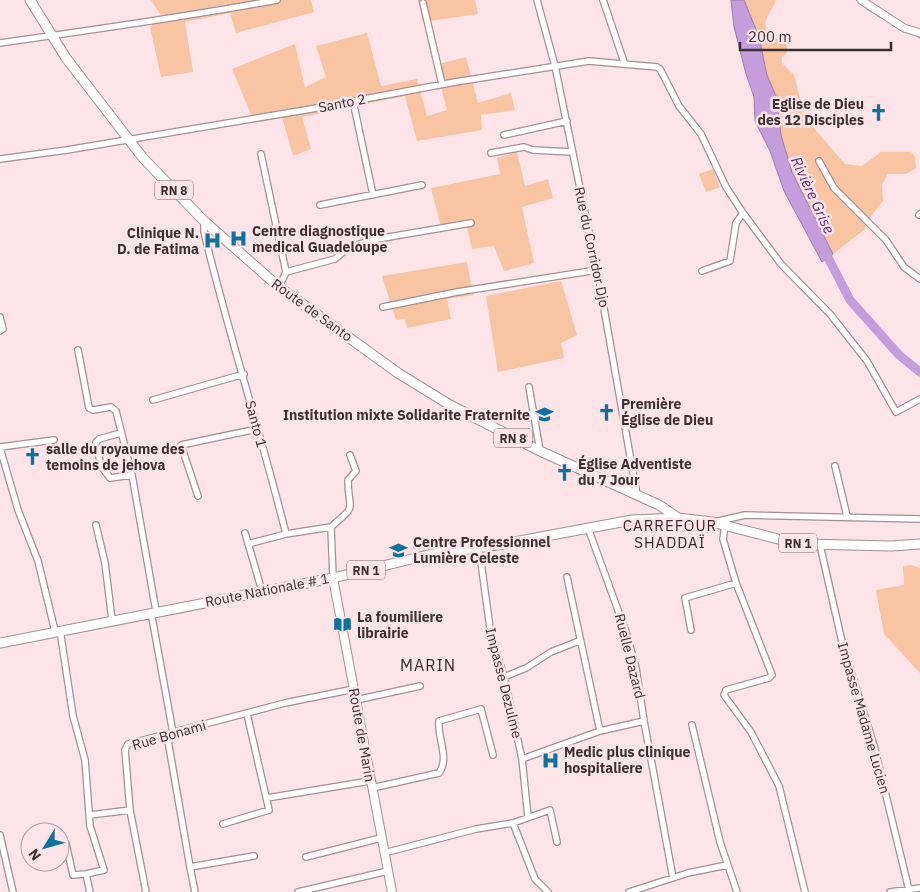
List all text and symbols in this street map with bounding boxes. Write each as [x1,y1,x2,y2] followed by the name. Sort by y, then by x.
[740,20,891,52] scale bar
[748,27,792,46] text: 200 m
[317,90,367,116] street label: Santo 2
[757,95,864,129] place label: Eglise de Dieu des 12 Disciples
[868,102,888,122] church icon: Eglise de Dieu des 12 Disciples
[787,153,839,237] water label: Rivière Grise
[155,180,193,200] road number: RN 8
[570,185,614,309] street label: Rue du Corridor Djo
[252,222,387,256] place label: Centre diagnostique medical Guadeloupe
[117,224,199,258] place label: Clinique N. D. de Fatima
[228,229,248,249] hospital icon: Centre diagnostique medical Guadeloupe
[203,231,223,251] hospital icon: Clinique N. D. de Fatima
[268,275,356,346] street label: Route de Santo
[621,395,713,429] place label: Première Église de Dieu
[241,399,271,449] street label: Santo 1
[597,402,617,422] church icon: Première Église de Dieu
[534,405,554,425] school or university icon: Institution mixte Solidarite Fraternite
[283,406,530,424] place label: Institution mixte Solidarite Fraternite
[494,428,532,448] road number: RN 8
[46,440,185,474] place label: salle du royaume des temoins de jehova
[22,447,42,467] church icon: salle du royaume des temoins de jehova
[578,454,692,489] place label: Église Adventiste du 7 Jour
[554,462,574,482] church icon: Église Adventiste du 7 Jour
[623,516,717,552] district label: CARREFOUR SHADDAÏ
[413,533,550,567] place label: Centre Professionnel Lumière Celeste
[779,534,817,552] road number: RN 1
[389,540,409,560] school or university icon: Centre Professionnel Lumière Celeste
[347,560,385,580] road number: RN 1
[203,569,331,611] street label: Route Nationale # 1
[357,608,443,642] place label: La foumiliere librairie
[611,612,649,700] street label: Ruelle Dazard
[333,615,353,635] library icon: La foumiliere librairie
[482,626,526,740] street label: Impasse Dezulme
[834,640,894,796] street label: Impasse Madame Lucien
[400,655,456,675] district label: MARIN
[345,687,379,783] street label: Route de Marin
[130,716,208,754] street label: Rue Bonami
[564,743,691,777] place label: Medic plus clinique hospitaliere
[540,750,560,770] hospital icon: Medic plus clinique hospitaliere
[20,822,70,872] north arrow
[24,845,45,864] text: N

